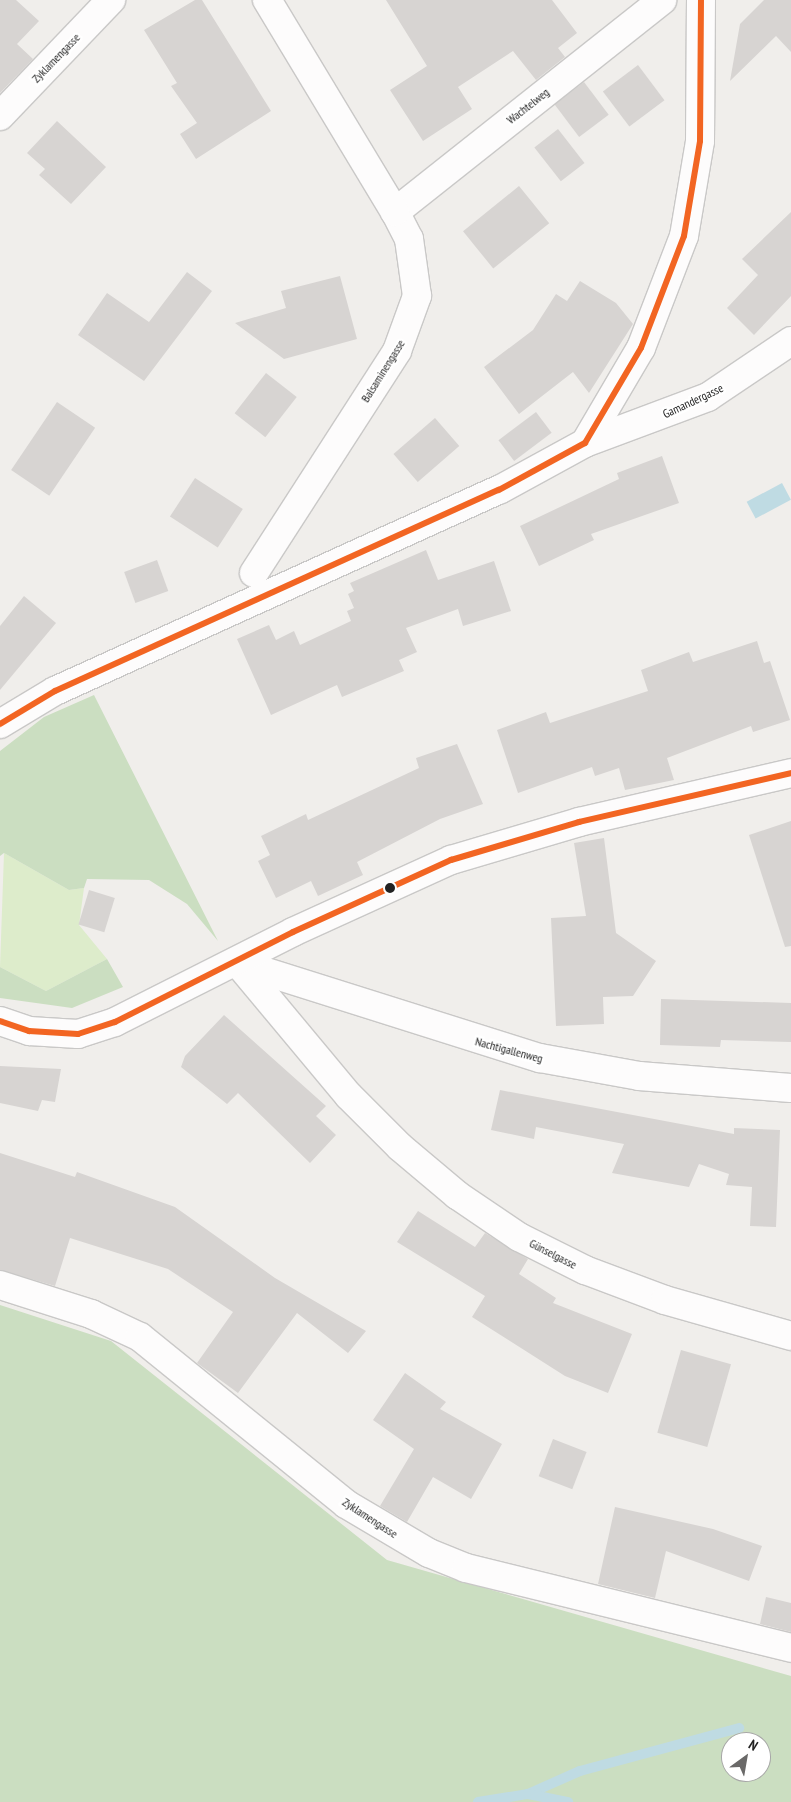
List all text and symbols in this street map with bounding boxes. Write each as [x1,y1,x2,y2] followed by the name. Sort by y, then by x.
[29,30,83,86] street label: Zyklamengasse
[504,85,552,127] street label: Wachtelweg
[358,337,408,405] street label: Balsaminengasse
[660,381,726,421] street label: Gamandergasse
[385,883,395,893] unlabelled marker
[474,1034,544,1066] street label: Nachtigallenweg
[527,1236,579,1272] street label: Günselgasse
[340,1495,400,1541] street label: Zyklamengasse
[721,1732,771,1782] north arrow
[745,1735,761,1755] text: N

